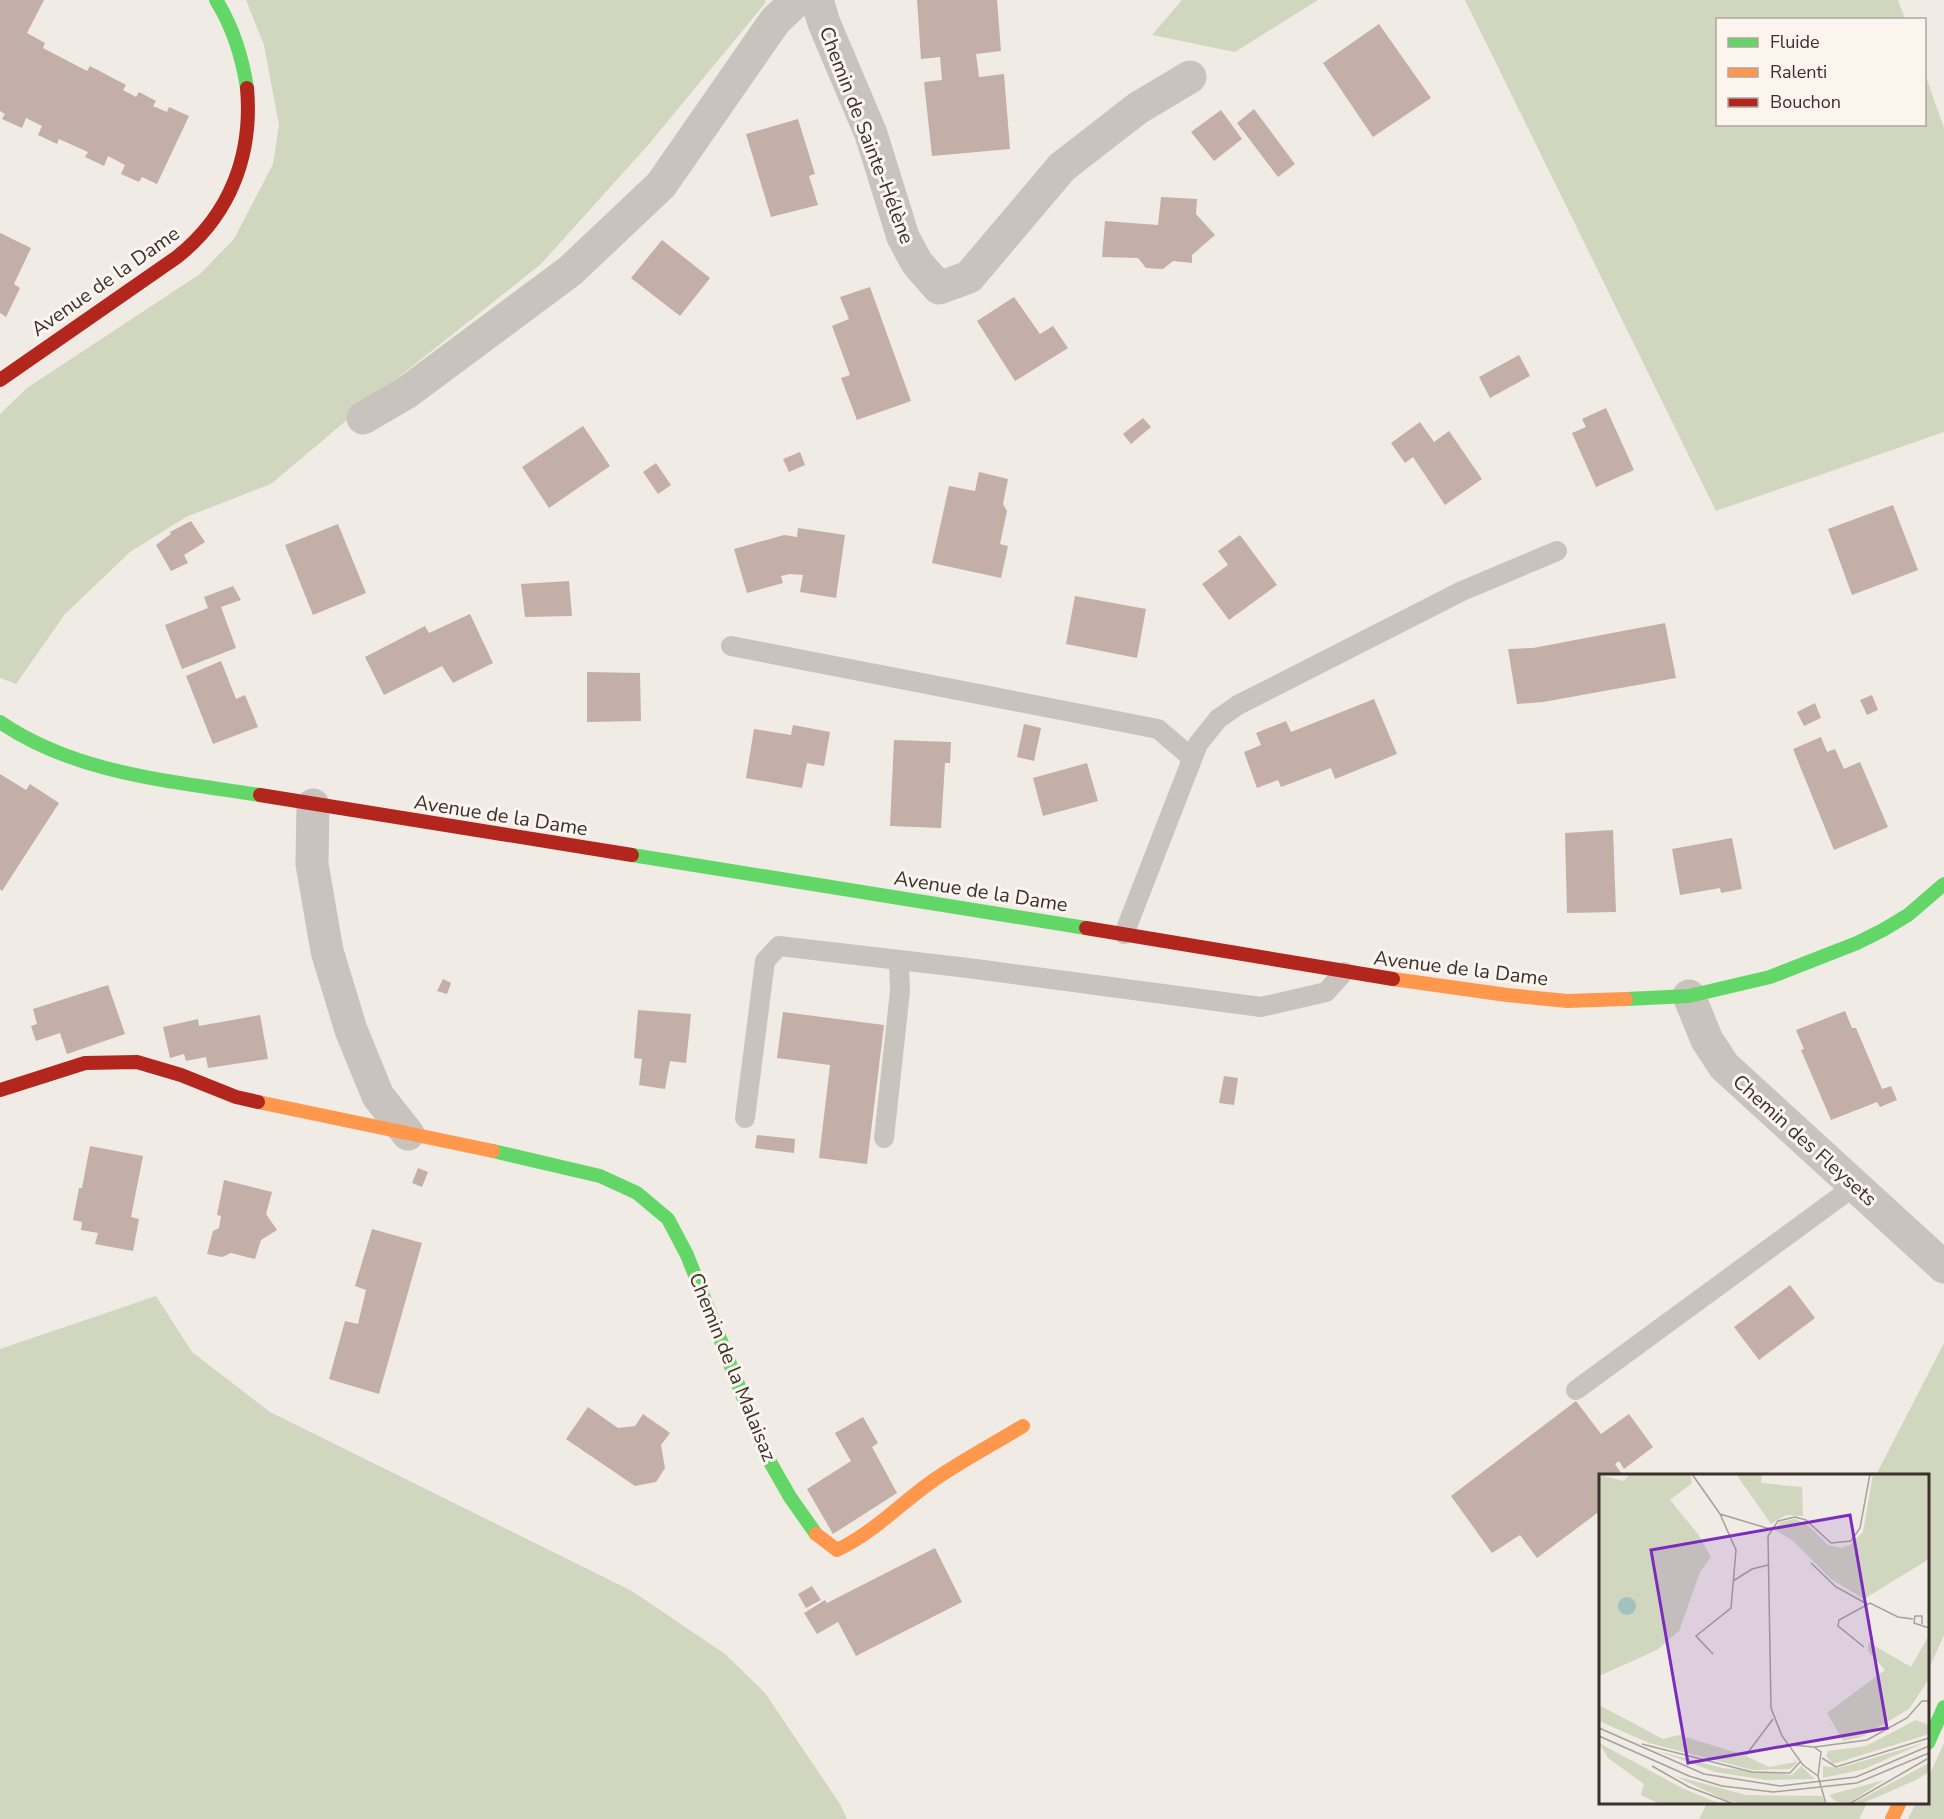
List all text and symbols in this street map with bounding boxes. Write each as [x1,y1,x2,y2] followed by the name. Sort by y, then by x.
[1716,18,1926,126] legend
[813,23,920,248] street label: Chemin de Sainte-Hélène
[1770,30,1820,54] text: Fluide
[1770,60,1827,84] text: Ralenti
[1770,90,1841,114] text: Bouchon
[26,220,185,343] street label: Avenue de la Dame
[412,788,590,843] street label: Avenue de la Dame
[892,864,1070,919] street label: Avenue de la Dame
[1372,944,1550,993] street label: Avenue de la Dame
[1727,1068,1882,1212] street label: Chemin des Fleysets
[682,1269,783,1466] street label: Chemin de la Malaisaz
[1599,1474,1929,1804] inset map

